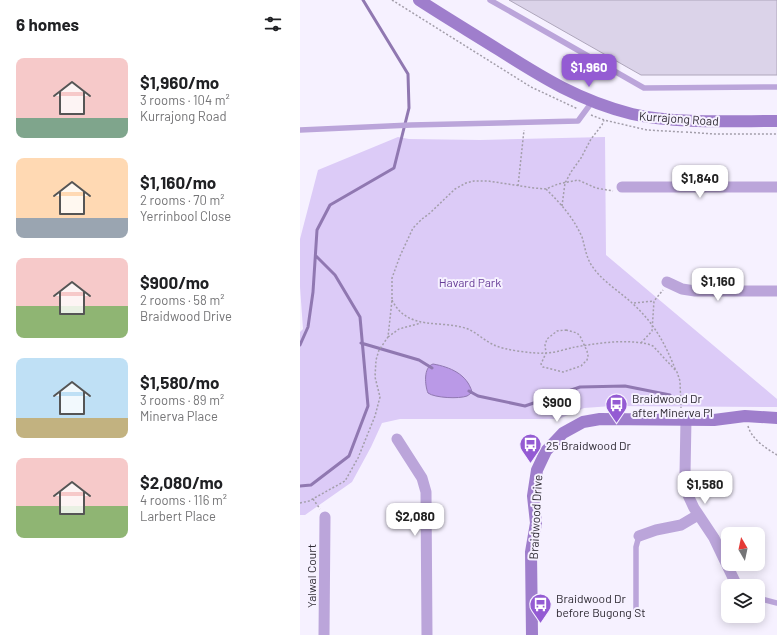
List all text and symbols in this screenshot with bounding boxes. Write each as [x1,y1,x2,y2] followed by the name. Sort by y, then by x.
[262,13,284,35] icon: filters
[16,14,79,34] text: 6 homes
[556,54,622,88] pin: $1,960
[571,59,607,75] text: $1,960
[140,72,219,92] text: $1,960/mo
[48,74,96,122] icon: home
[140,92,230,108] text: 3 rooms · 104 m²
[140,108,227,124] text: Kurrajong Road
[639,108,719,128] street label: Kurrajong Road
[667,165,733,199] pin: $1,840
[681,170,719,186] text: $1,840
[140,172,216,192] text: $1,160/mo
[48,174,96,222] icon: home
[140,192,224,208] text: 2 rooms · 70 m²
[140,208,231,224] text: Yerrinbool Close
[685,268,751,302] pin: $1,160
[140,272,209,292] text: $900/mo
[701,273,735,289] text: $1,160
[48,274,96,322] icon: home
[439,275,501,289] park label: Havard Park
[140,292,224,308] text: 2 rooms · 58 m²
[140,308,232,324] text: Braidwood Drive
[140,372,219,392] text: $1,580/mo
[48,374,96,422] icon: home
[533,389,581,423] pin: $900
[632,391,713,419] place label: Braidwood Dr after Minerva Pl
[140,392,224,408] text: 3 rooms · 89 m²
[603,392,629,425] bus stop icon: Braidwood Dr after Minerva Pl
[542,394,572,410] text: $900
[140,408,218,424] text: Minerva Place
[518,432,544,465] bus stop icon: 25 Braidwood Dr
[546,438,632,452] place label: 25 Braidwood Dr
[672,471,738,505] pin: $1,580
[140,472,223,492] text: $2,080/mo
[48,474,96,522] icon: home
[526,474,544,560] street label: Braidwood Drive
[687,476,723,492] text: $1,580
[140,492,227,508] text: 4 rooms · 116 m²
[382,503,448,537] pin: $2,080
[140,508,216,524] text: Larbert Place
[395,508,435,524] text: $2,080
[721,527,765,571] north arrow
[721,527,765,623] map controls
[304,544,318,608] street label: Yalwal Court
[721,579,765,623] button: layers
[556,591,646,619] place label: Braidwood Dr before Bugong St
[527,592,553,625] bus stop icon: Braidwood Dr before Bugong St

